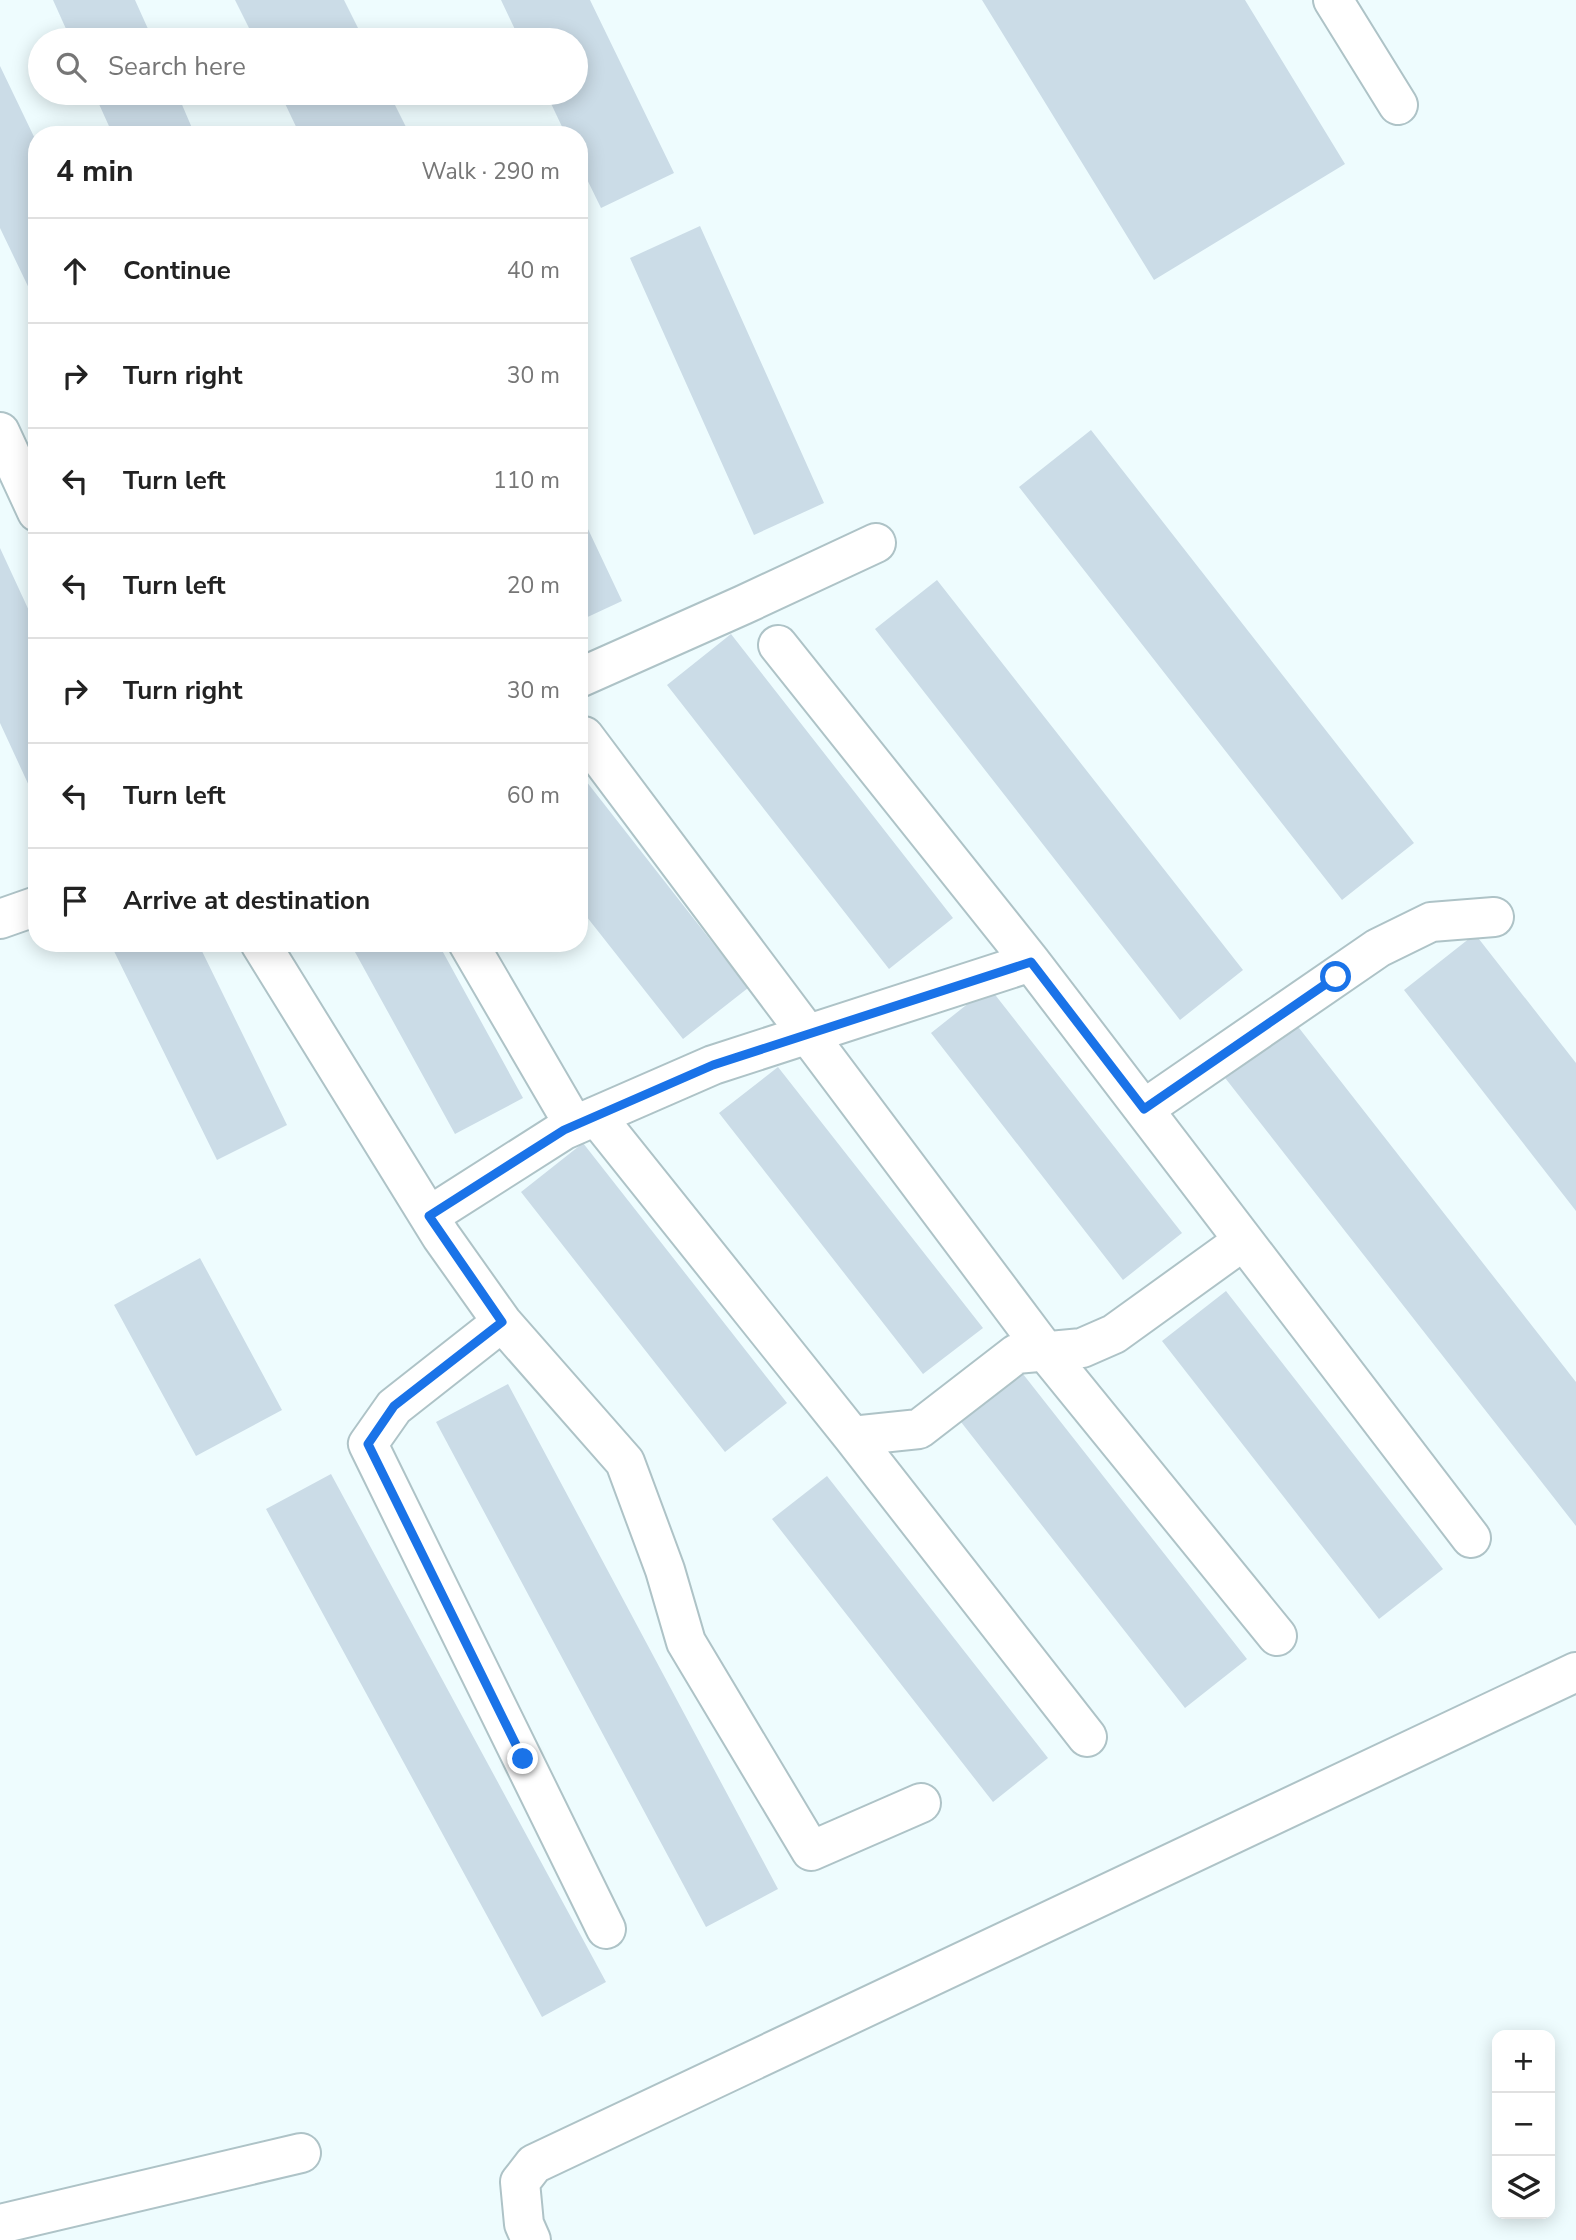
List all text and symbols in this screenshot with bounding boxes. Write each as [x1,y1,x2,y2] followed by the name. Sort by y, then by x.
[28,28,588,105] search box
[52,48,90,86] icon: search
[108,49,246,84] text: Search here
[56,151,134,192] text: 4 min
[421,156,560,187] text: Walk · 290 m
[56,252,94,290] icon: ahead
[123,253,231,288] text: Continue
[507,255,560,286] text: 40 m
[56,357,94,395] icon: right
[123,358,242,393] text: Turn right
[507,360,560,391] text: 30 m
[56,462,94,500] icon: left
[123,463,226,498] text: Turn left
[493,465,560,496] text: 110 m
[56,567,94,605] icon: left
[123,568,226,603] text: Turn left
[507,570,560,601] text: 20 m
[56,672,94,710] icon: right
[123,673,242,708] text: Turn right
[507,675,560,706] text: 30 m
[56,777,94,815] icon: left
[123,778,226,813] text: Turn left
[507,780,560,811] text: 60 m
[56,882,94,920] icon: arrive
[123,883,370,918] text: Arrive at destination
[1320,961,1351,992] route start
[507,1743,538,1774] route end
[1492,2030,1555,2219] map controls
[1492,2030,1555,2093] button: +
[1492,2093,1555,2156] button: −
[1492,2156,1555,2219] button: layers

